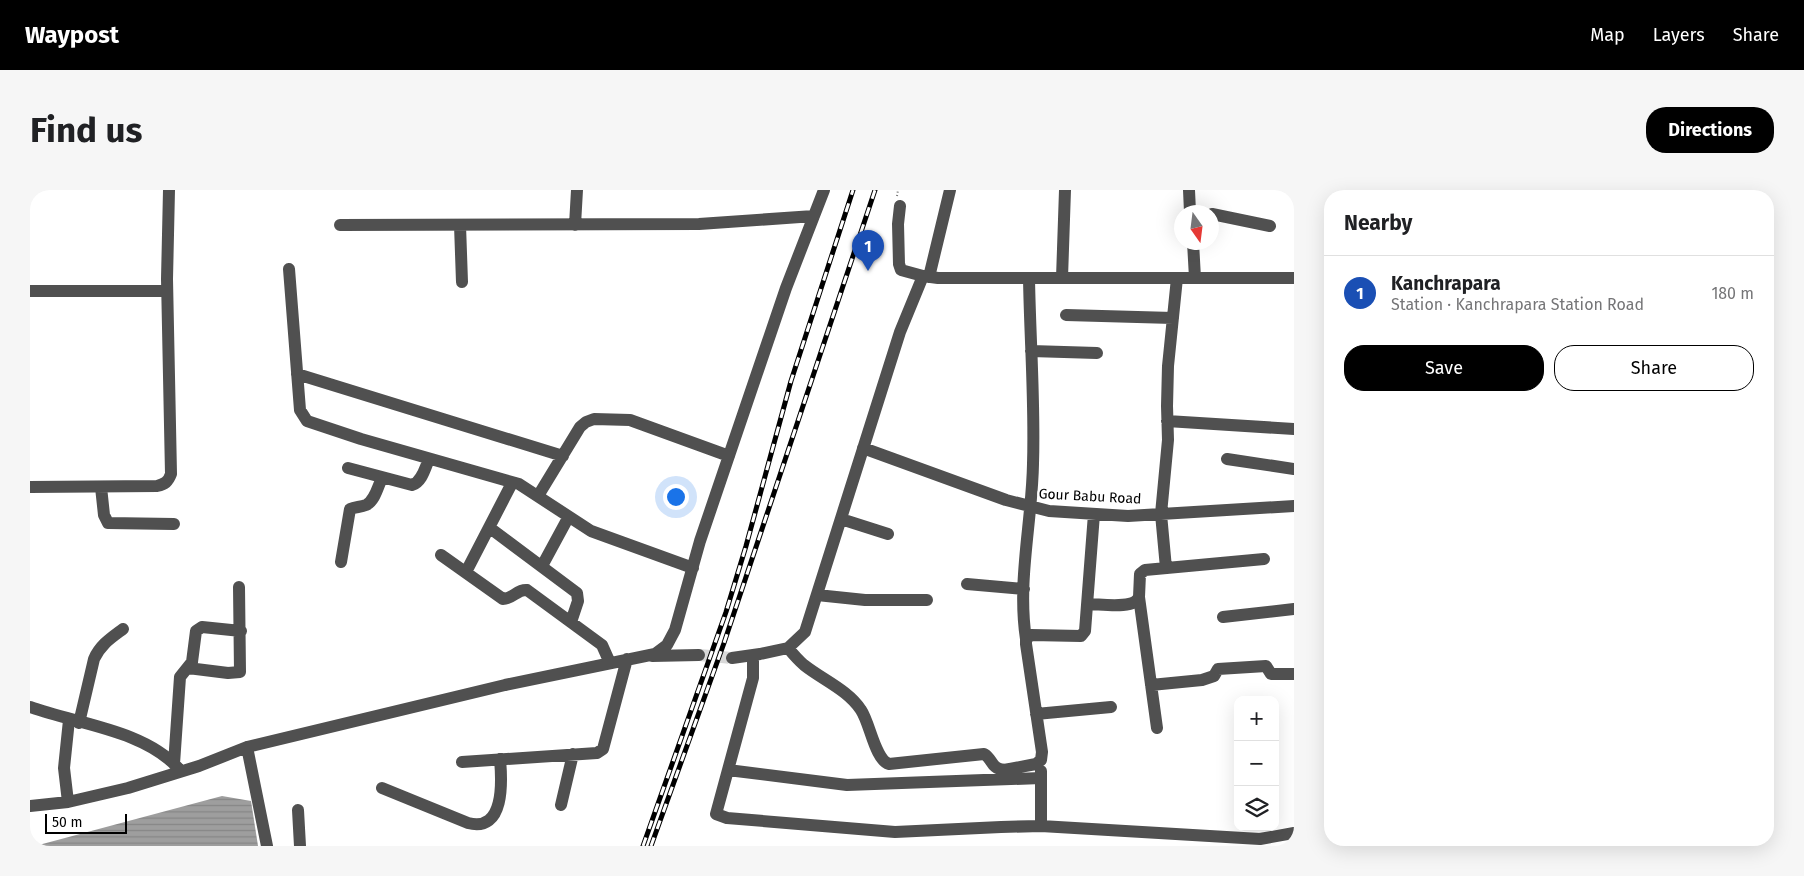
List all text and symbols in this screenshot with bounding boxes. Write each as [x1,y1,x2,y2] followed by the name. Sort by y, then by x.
[25,21,119,49] text: Waypost
[1590,24,1625,46] text: Map
[1653,24,1705,46] text: Layers
[1733,24,1779,46] text: Share
[1646,107,1774,153] button: Directions
[30,109,142,151] text: Find us
[1174,205,1219,250] north arrow
[1344,210,1412,236] text: Nearby
[852,230,884,271] pin: 1
[1391,272,1501,295] text: Kanchrapara
[1356,284,1364,303] text: 1
[1711,284,1754,303] text: 180 m
[1391,295,1644,314] text: Station · Kanchrapara Station Road
[1344,345,1544,391] button: Save
[1554,345,1754,391] button: Share
[663,484,689,510] your location
[1038,485,1142,508] street label: Gour Babu Road
[1234,696,1279,831] map controls
[1234,696,1279,741] button: +
[1234,741,1279,786] button: −
[1234,786,1279,831] button: layers
[45,811,128,834] scale bar
[52,814,83,831] text: 50 m

